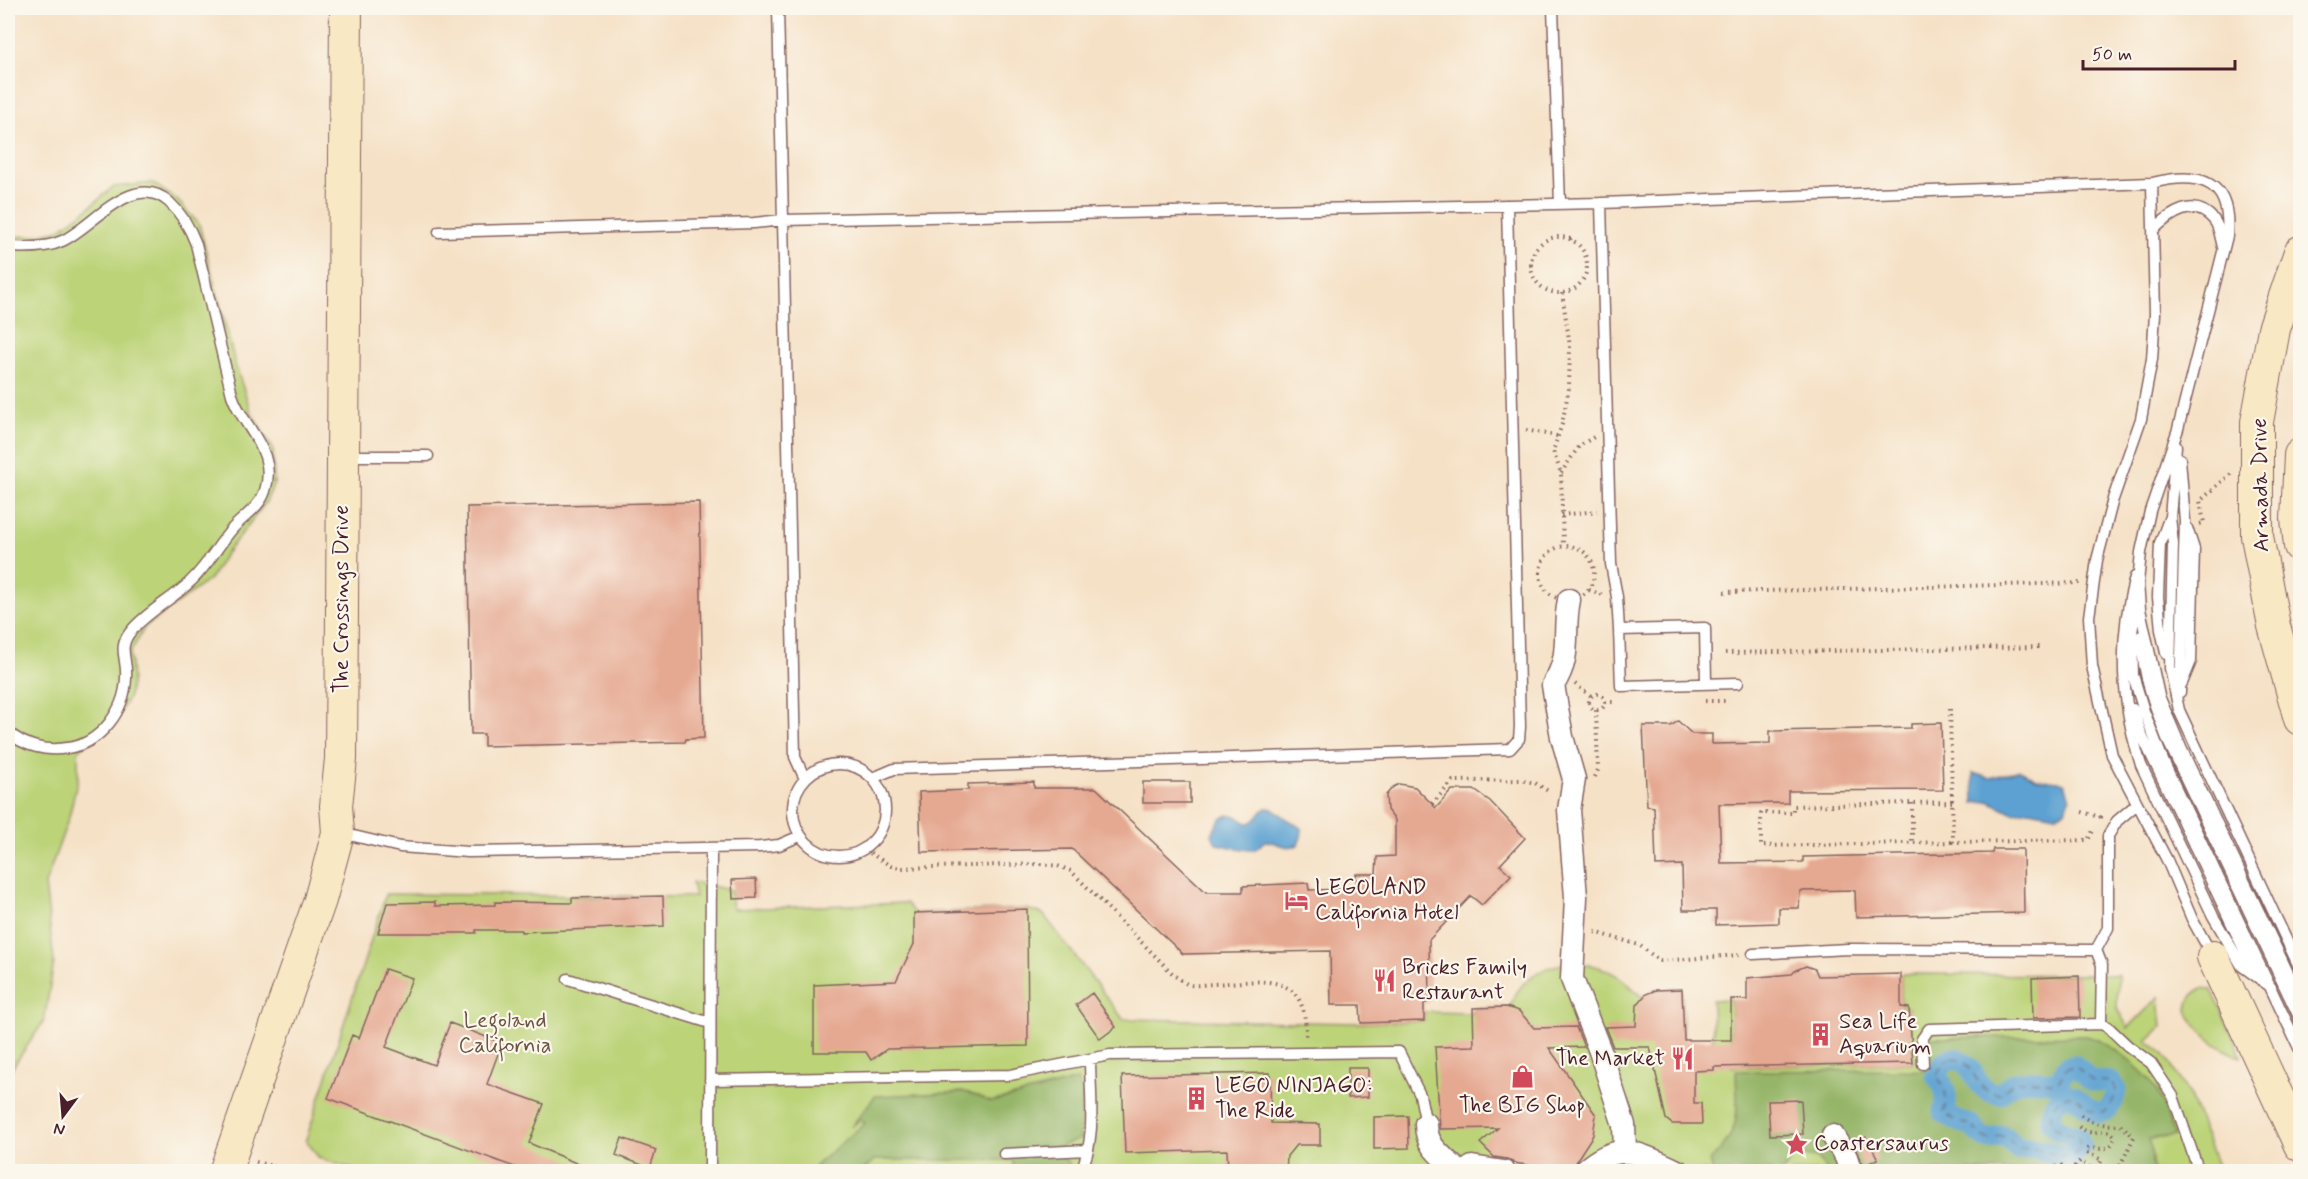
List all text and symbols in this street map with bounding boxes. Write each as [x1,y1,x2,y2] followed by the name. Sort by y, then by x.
[2083,33,2234,71] scale bar
[2092,43,2132,67] text: 50 m
[2246,418,2276,552] street label: Armada Drive
[328,505,357,693] street label: The Crossings Drive
[1315,874,1459,929] place label: LEGOLAND California Hotel
[1284,888,1310,914] hotel icon: LEGOLAND California Hotel
[1402,954,1527,1007] place label: Bricks Family Restaurant
[1371,968,1397,994] restaurant icon: Bricks Family Restaurant
[459,1007,551,1062] park label: Legoland California
[1839,1008,1931,1061] place label: Sea Life Aquarium
[1808,1022,1834,1048] building icon: Sea Life Aquarium
[1555,1045,1665,1073] place label: The Market
[1670,1046,1696,1072] restaurant icon: The Market
[1509,1064,1535,1090] shop icon: The BIG Shop
[1215,1072,1373,1125] place label: LEGO NINJAGO: The Ride
[33,1086,93,1146] north arrow
[1184,1086,1210,1112] building icon: LEGO NINJAGO: The Ride
[1459,1092,1585,1120] place label: The BIG Shop
[51,1117,67,1141] text: N
[1814,1130,1949,1158] place label: Coastersaurus
[1783,1131,1809,1157] place icon: Coastersaurus

